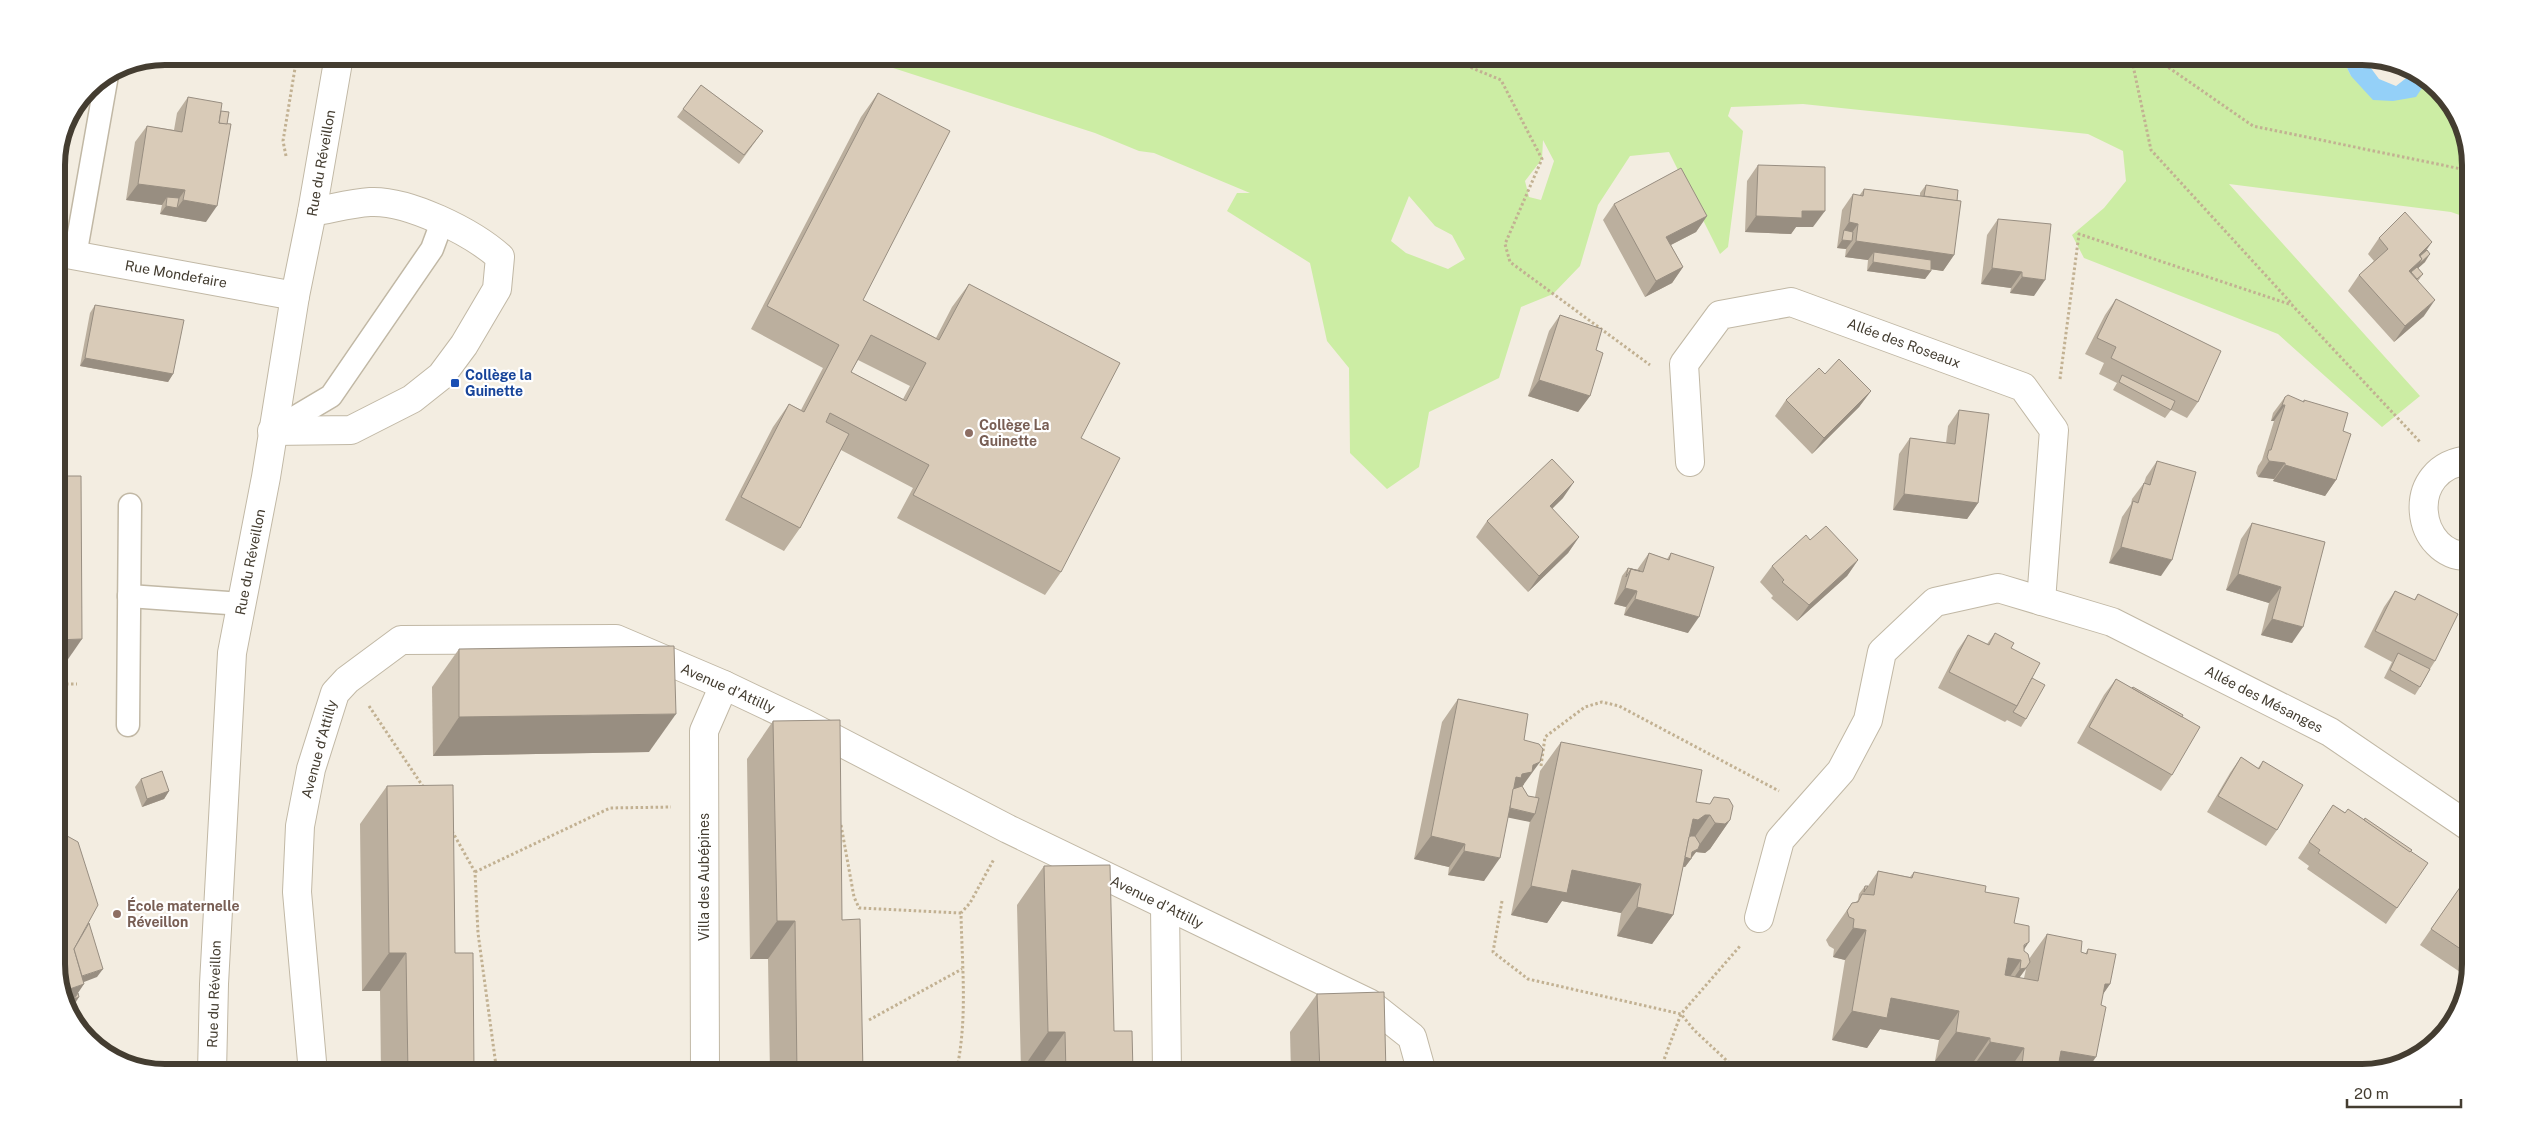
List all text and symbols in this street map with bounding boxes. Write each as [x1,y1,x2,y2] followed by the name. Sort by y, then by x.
[304,109,338,217] street label: Rue du Réveillon
[124,257,228,291] street label: Rue Mondefaire
[1845,315,1963,371] street label: Allée des Roseaux
[465,367,532,399] place label: Collège la Guinette
[449,377,461,389] marker: Collège la Guinette
[979,417,1049,449] place label: Collège La Guinette
[963,427,975,439] marker: Collège La Guinette
[232,508,268,616] street label: Rue du Réveillon
[678,660,778,716] street label: Avenue d'Attilly
[2202,662,2326,736] street label: Allée des Mésanges
[298,698,340,800] street label: Avenue d'Attilly
[696,813,712,941] street label: Villa des Aubépines
[1108,873,1206,932] street label: Avenue d'Attilly
[127,897,240,930] place label: École maternelle Réveillon
[111,908,123,920] marker: École maternelle Réveillon
[204,940,224,1048] street label: Rue du Réveillon
[2347,1076,2461,1108] scale bar
[2354,1085,2389,1102] text: 20 m

